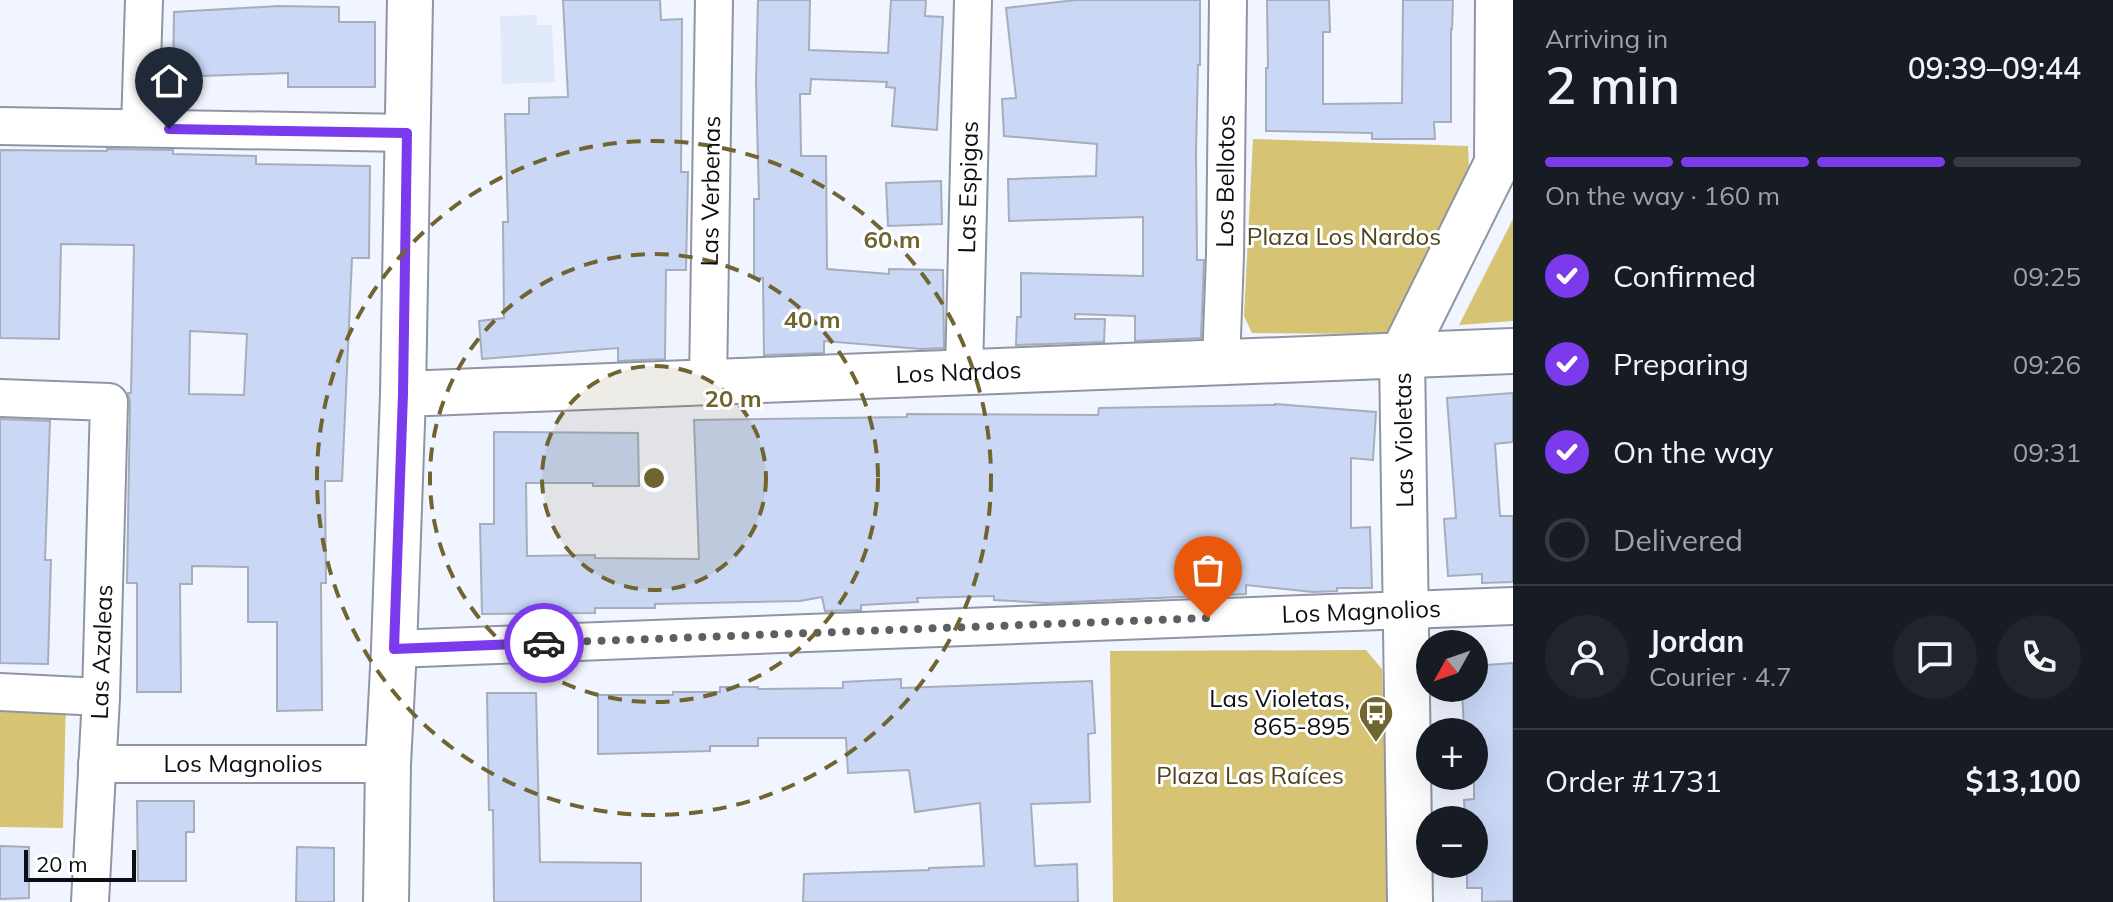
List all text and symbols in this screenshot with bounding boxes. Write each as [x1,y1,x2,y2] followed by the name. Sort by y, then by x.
[1545,22,1668,55] text: Arriving in
[135,47,203,129] pin
[1908,49,2081,87] text: 09:39–09:44
[1545,52,1680,117] text: 2 min
[147,59,191,103] icon: home
[1209,114,1241,248] street label: Los Bellotos
[694,115,726,267] street label: Las Verbenas
[951,120,984,254] street label: Las Espigas
[1545,179,1780,212] text: On the way · 160 m
[1247,221,1441,251] park label: Plaza Los Nardos
[864,224,920,254] text: 60 m
[1545,254,1589,298] icon: check
[1613,257,1756,295] text: Confirmed
[2013,260,2081,293] text: 09:25
[784,304,840,334] text: 40 m
[1545,342,1589,386] icon: check
[1613,345,1749,383] text: Preparing
[2013,348,2081,381] text: 09:26
[895,354,1022,389] street label: Los Nardos
[1387,372,1419,508] street label: Las Violetas
[705,383,761,413] text: 20 m
[1545,430,1589,474] icon: check
[1613,433,1773,471] text: On the way
[2013,436,2081,469] text: 09:31
[640,464,668,492] centre of rings
[1613,521,1743,559] text: Delivered
[1174,536,1242,618] pin
[1186,548,1230,592] icon: bag
[84,584,118,720] street label: Las Azaleas
[1281,593,1441,629] street label: Los Magnolios
[504,603,584,683] courier
[1545,615,1629,699] button: person
[1893,615,1977,699] button: chat
[1997,615,2081,699] button: phone
[522,621,566,665] icon: car
[1649,622,1744,660] text: Jordan
[1416,630,1488,702] north arrow
[1416,630,1488,878] map controls
[1649,660,1792,693] text: Courier · 4.7
[1209,683,1350,741] place label: Las Violetas, 865-895
[1357,694,1395,744] bus stop icon: Las Violetas, 865-895
[1416,718,1488,790] button: +
[163,748,323,778] street label: Los Magnolios
[1156,760,1344,790] park label: Plaza Las Raíces
[1545,762,1722,800] text: Order #1731
[1966,762,2081,800] text: $13,100
[1416,806,1488,878] button: −
[24,846,136,882] scale bar
[36,850,87,878] text: 20 m

